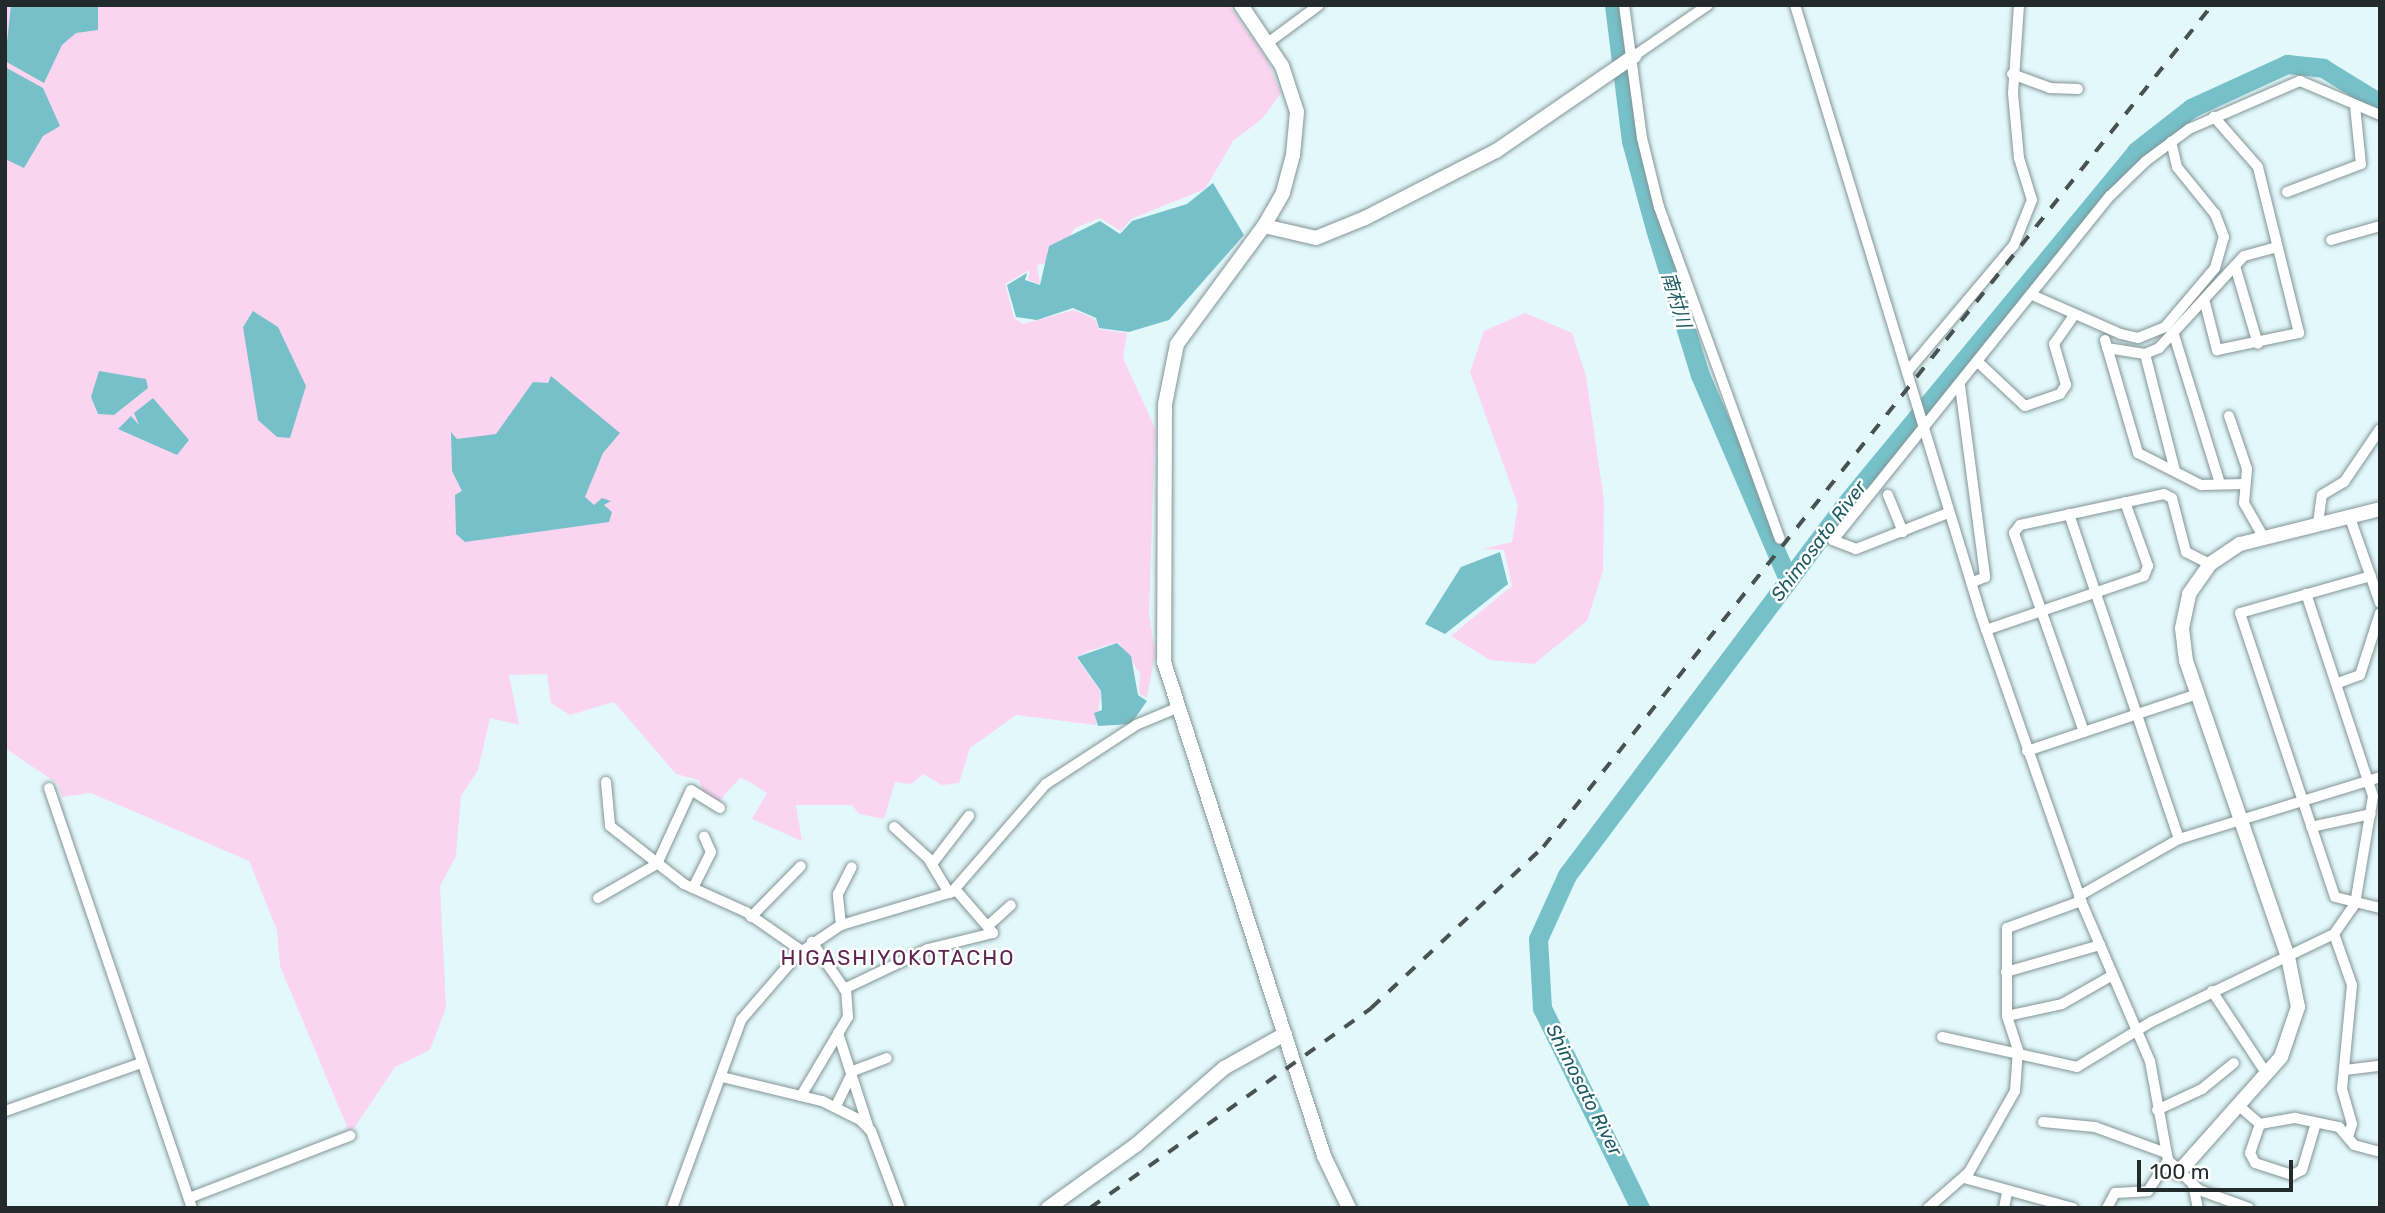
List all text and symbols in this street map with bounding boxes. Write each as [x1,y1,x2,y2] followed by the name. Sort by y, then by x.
[1657,269,1695,331] water label: 南村川
[1766,476,1872,606] water label: Shimosato River
[783,945,1013,971] district label: HIGASHIYOKOTACHO
[1541,1020,1627,1160] water label: Shimosato River
[2140,1146,2296,1190] scale bar
[2150,1159,2209,1184] text: 100 m

